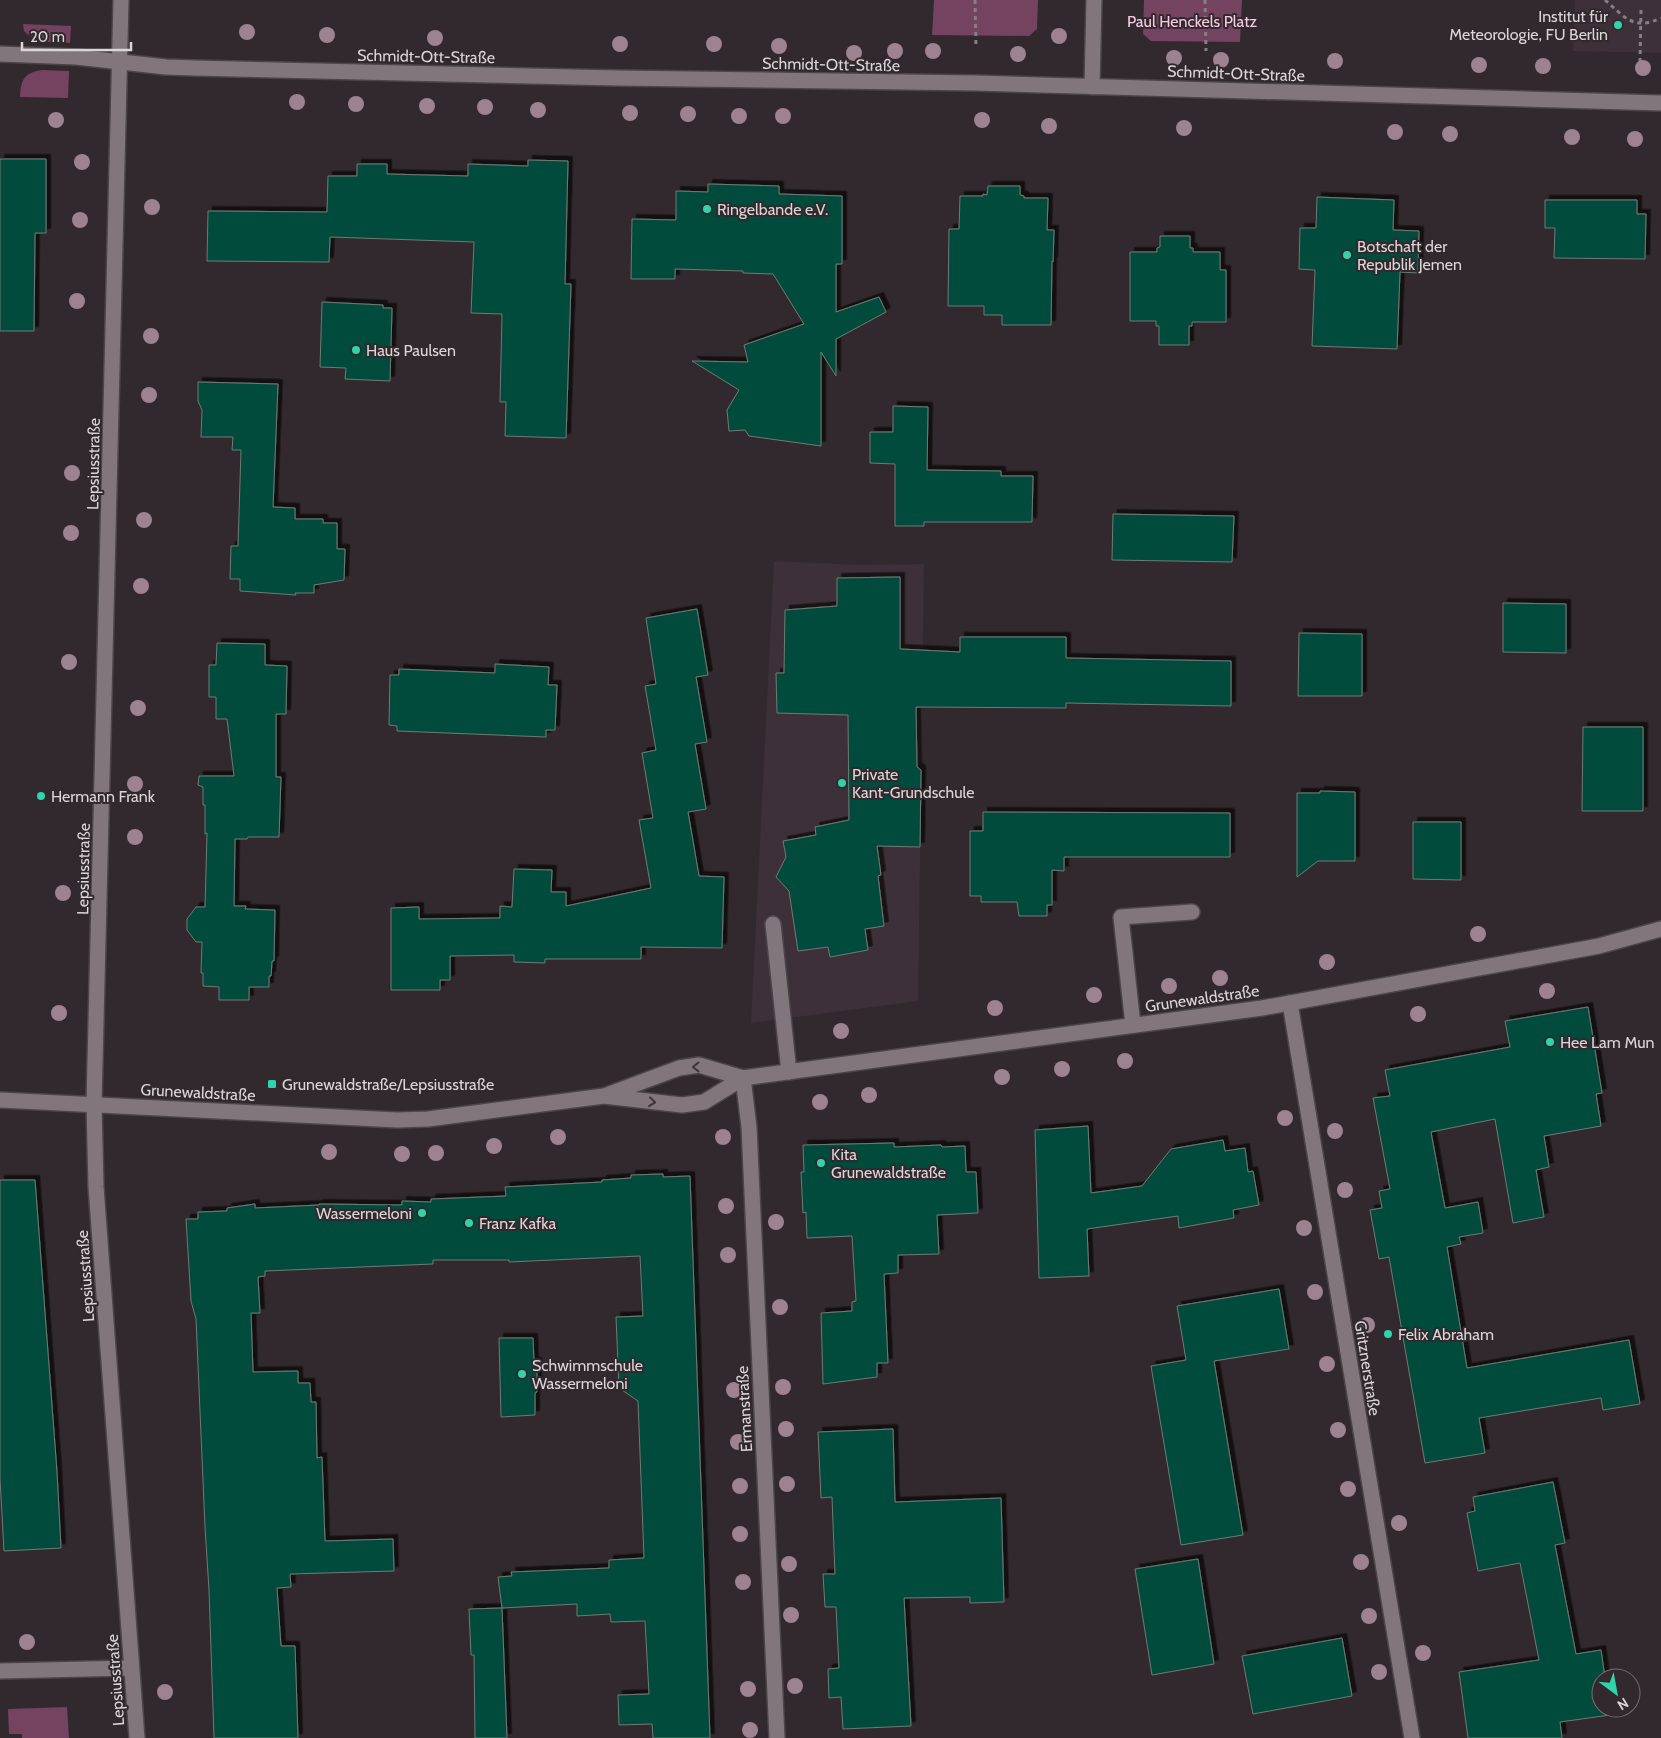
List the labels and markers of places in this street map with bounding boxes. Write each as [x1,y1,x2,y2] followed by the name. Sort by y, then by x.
[1449,7,1609,44] place label: Institut für Meteorologie, FU Berlin
[1612,19,1624,31] marker: Institut für Meteorologie, FU Berlin
[717,200,828,219] place label: Ringelbande e.V.
[701,203,713,215] marker: Ringelbande e.V.
[1357,237,1462,274] place label: Botschaft der Republik Jemen
[1341,249,1353,261] marker: Botschaft der Republik Jemen
[366,341,456,360] place label: Haus Paulsen
[350,344,362,356] marker: Haus Paulsen
[852,765,974,802] place label: Private Kant-Grundschule
[836,777,848,789] marker: Private Kant-Grundschule
[51,787,156,806] place label: Hermann Frank
[35,790,47,802] marker: Hermann Frank
[1560,1033,1655,1052] place label: Hee Lam Mun
[1544,1036,1556,1048] marker: Hee Lam Mun
[282,1075,494,1094] place label: Grunewaldstraße/Lepsiusstraße
[266,1078,278,1090] marker: Grunewaldstraße/Lepsiusstraße
[831,1145,946,1182] place label: Kita Grunewaldstraße
[815,1157,827,1169] marker: Kita Grunewaldstraße
[316,1204,412,1223] place label: Wassermeloni
[416,1207,428,1219] marker: Wassermeloni
[479,1214,556,1233] place label: Franz Kafka
[463,1217,475,1229] marker: Franz Kafka
[1398,1325,1494,1344] place label: Felix Abraham
[1382,1328,1394,1340] marker: Felix Abraham
[532,1356,643,1393] place label: Schwimmschule Wassermeloni
[516,1368,528,1380] marker: Schwimmschule Wassermeloni

